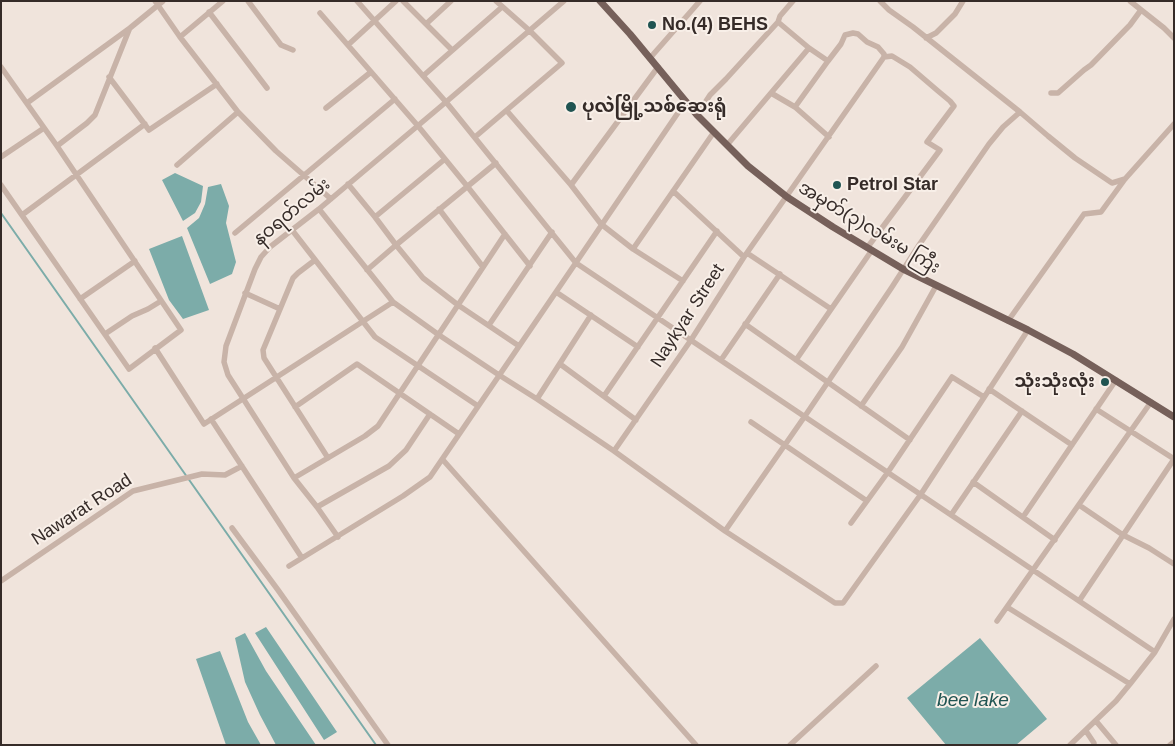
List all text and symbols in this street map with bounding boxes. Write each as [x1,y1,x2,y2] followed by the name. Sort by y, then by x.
[662,14,768,36] place label: No.(4) BEHS
[646,19,658,31] marker: No.(4) BEHS
[582,96,727,118] place label: ပုလဲမြို့သစ်ဆေးရုံ
[564,100,578,114] marker: ပုလဲမြို့သစ်ဆေးရုံ
[249,174,335,250] street label: နဝရတ်လမ်း
[847,174,938,196] place label: Petrol Star
[794,177,944,279] street label: အမှတ်(၃)လမ်းမ ကြီး
[831,179,843,191] marker: Petrol Star
[647,260,729,372] street label: Naykyar Street
[1014,371,1095,393] place label: သုံးသုံးလုံး
[1099,376,1111,388] marker: သုံးသုံးလုံး
[28,470,136,550] street label: Nawarat Road
[937,690,1009,712] water label: bee lake

